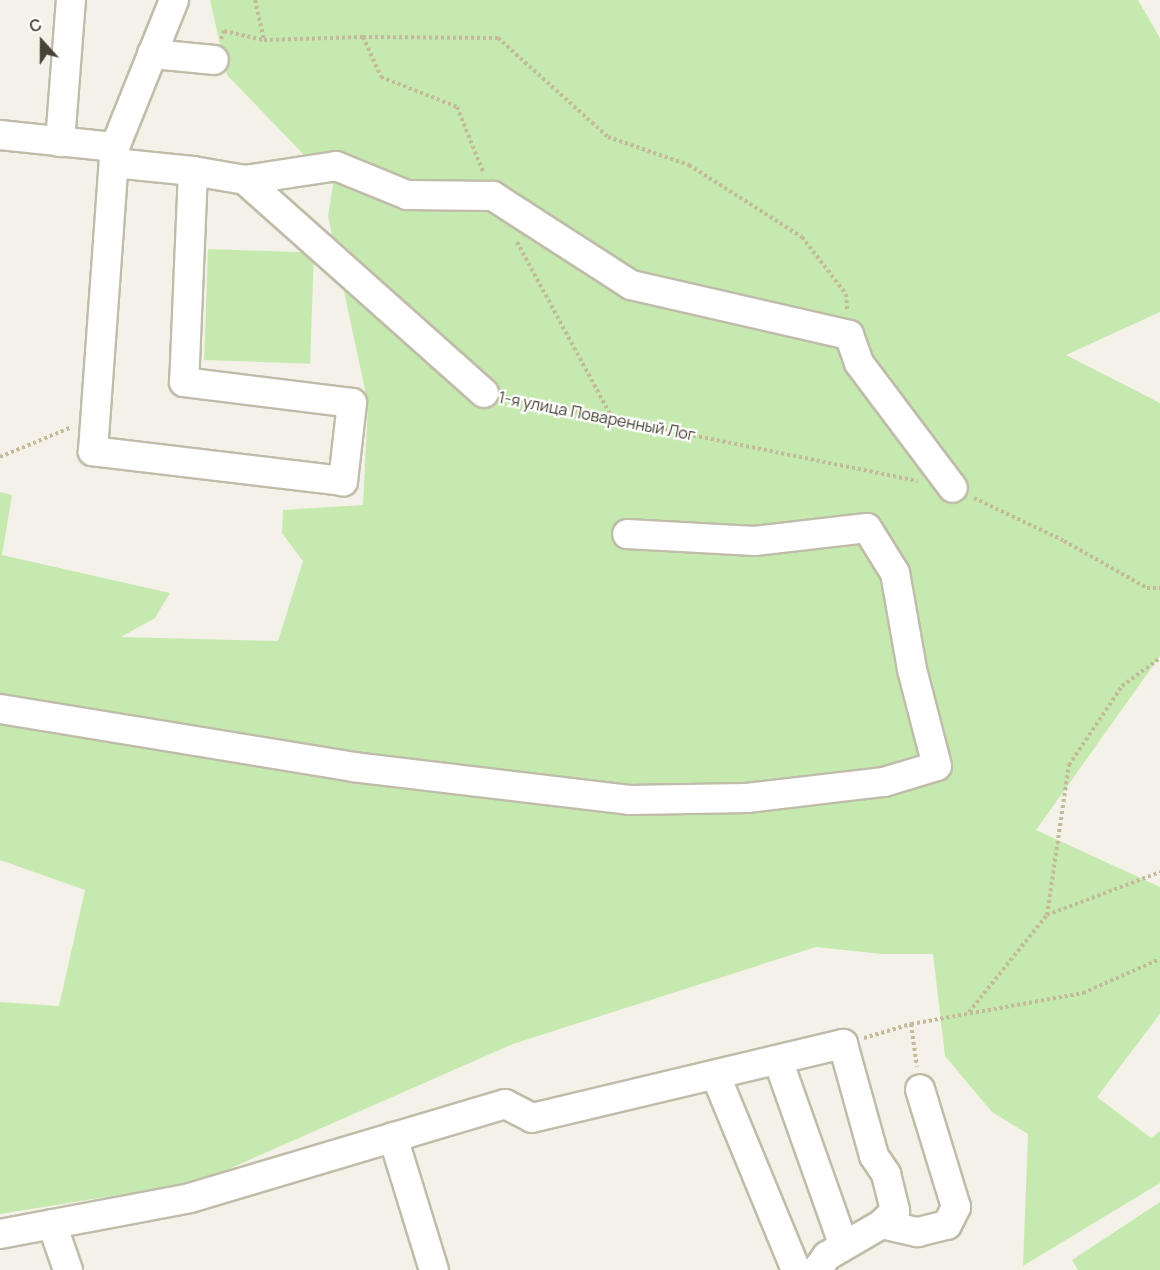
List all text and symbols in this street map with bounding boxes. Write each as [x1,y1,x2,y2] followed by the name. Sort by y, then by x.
[12,12,72,72] north arrow
[26,13,45,38] text: С
[497,387,697,445] street label: 1-я улица Поваренный Лог

